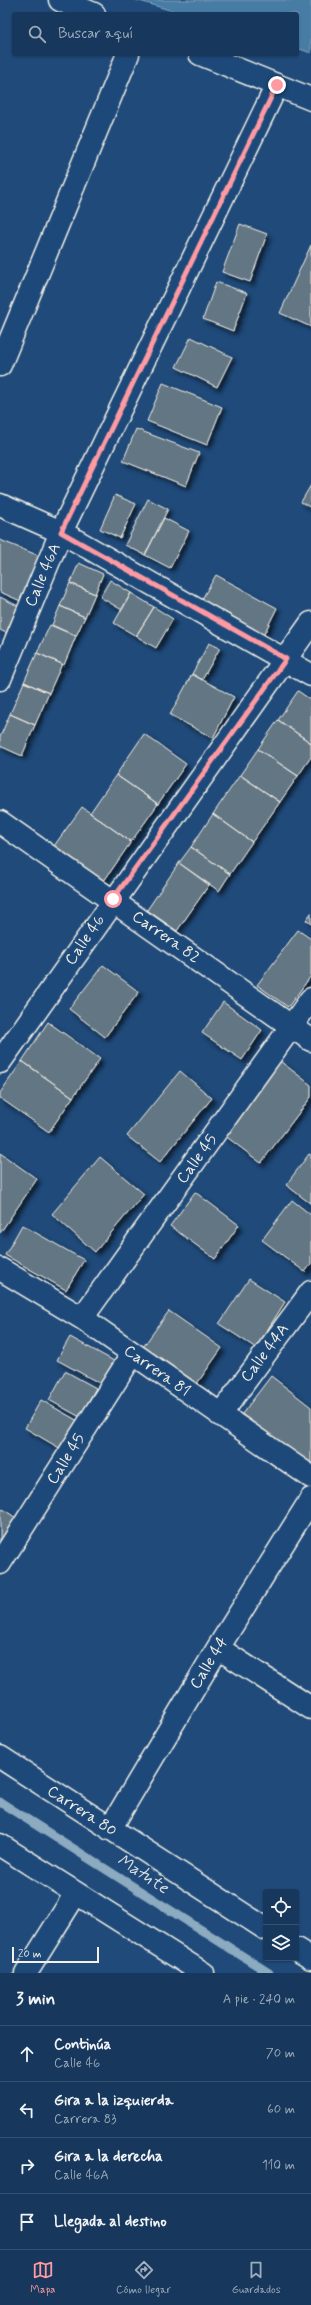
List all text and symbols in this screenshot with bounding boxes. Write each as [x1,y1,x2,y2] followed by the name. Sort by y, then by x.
[12,12,299,56] search box
[26,23,48,45] icon: search
[58,24,133,44] text: Buscar aquí
[268,76,286,94] route end
[20,540,66,610] street label: Calle 46A
[104,890,122,908] route start
[128,906,204,968] street label: Carrera 82
[60,911,110,969] street label: Calle 46
[172,1130,222,1188] street label: Calle 45
[236,1319,294,1387] street label: Calle 44A
[119,1340,195,1402] street label: Carrera 81
[42,1429,90,1489] street label: Calle 45
[185,1633,233,1693] street label: Calle 44
[43,1781,121,1841] street label: Carrera 80
[113,1849,174,1899] water label: Matute
[263,1889,299,1961] map controls
[263,1889,299,1925] button: locate
[263,1925,299,1961] button: layers
[12,1945,99,1964] scale bar
[18,1947,41,1961] text: 20 m
[16,1988,55,2010] text: 3 min
[223,1991,295,2008] text: A pie · 240 m
[54,2035,111,2055] text: Continúa
[16,2043,38,2065] icon: ahead
[266,2045,295,2062] text: 70 m
[54,2055,100,2072] text: Calle 46
[54,2091,173,2111] text: Gira a la izquierda
[16,2099,38,2121] icon: left
[267,2101,295,2118] text: 60 m
[54,2111,116,2128] text: Carrera 83
[54,2147,163,2167] text: Gira a la derecha
[16,2155,38,2177] icon: right
[262,2157,295,2174] text: 110 m
[54,2167,109,2184] text: Calle 46A
[16,2211,38,2233] icon: arrive
[54,2212,167,2232] text: Llegada al destino
[30,2259,55,2297] tab: Mapa
[116,2259,171,2297] tab: Cómo llegar
[232,2259,281,2297] tab: Guardados

